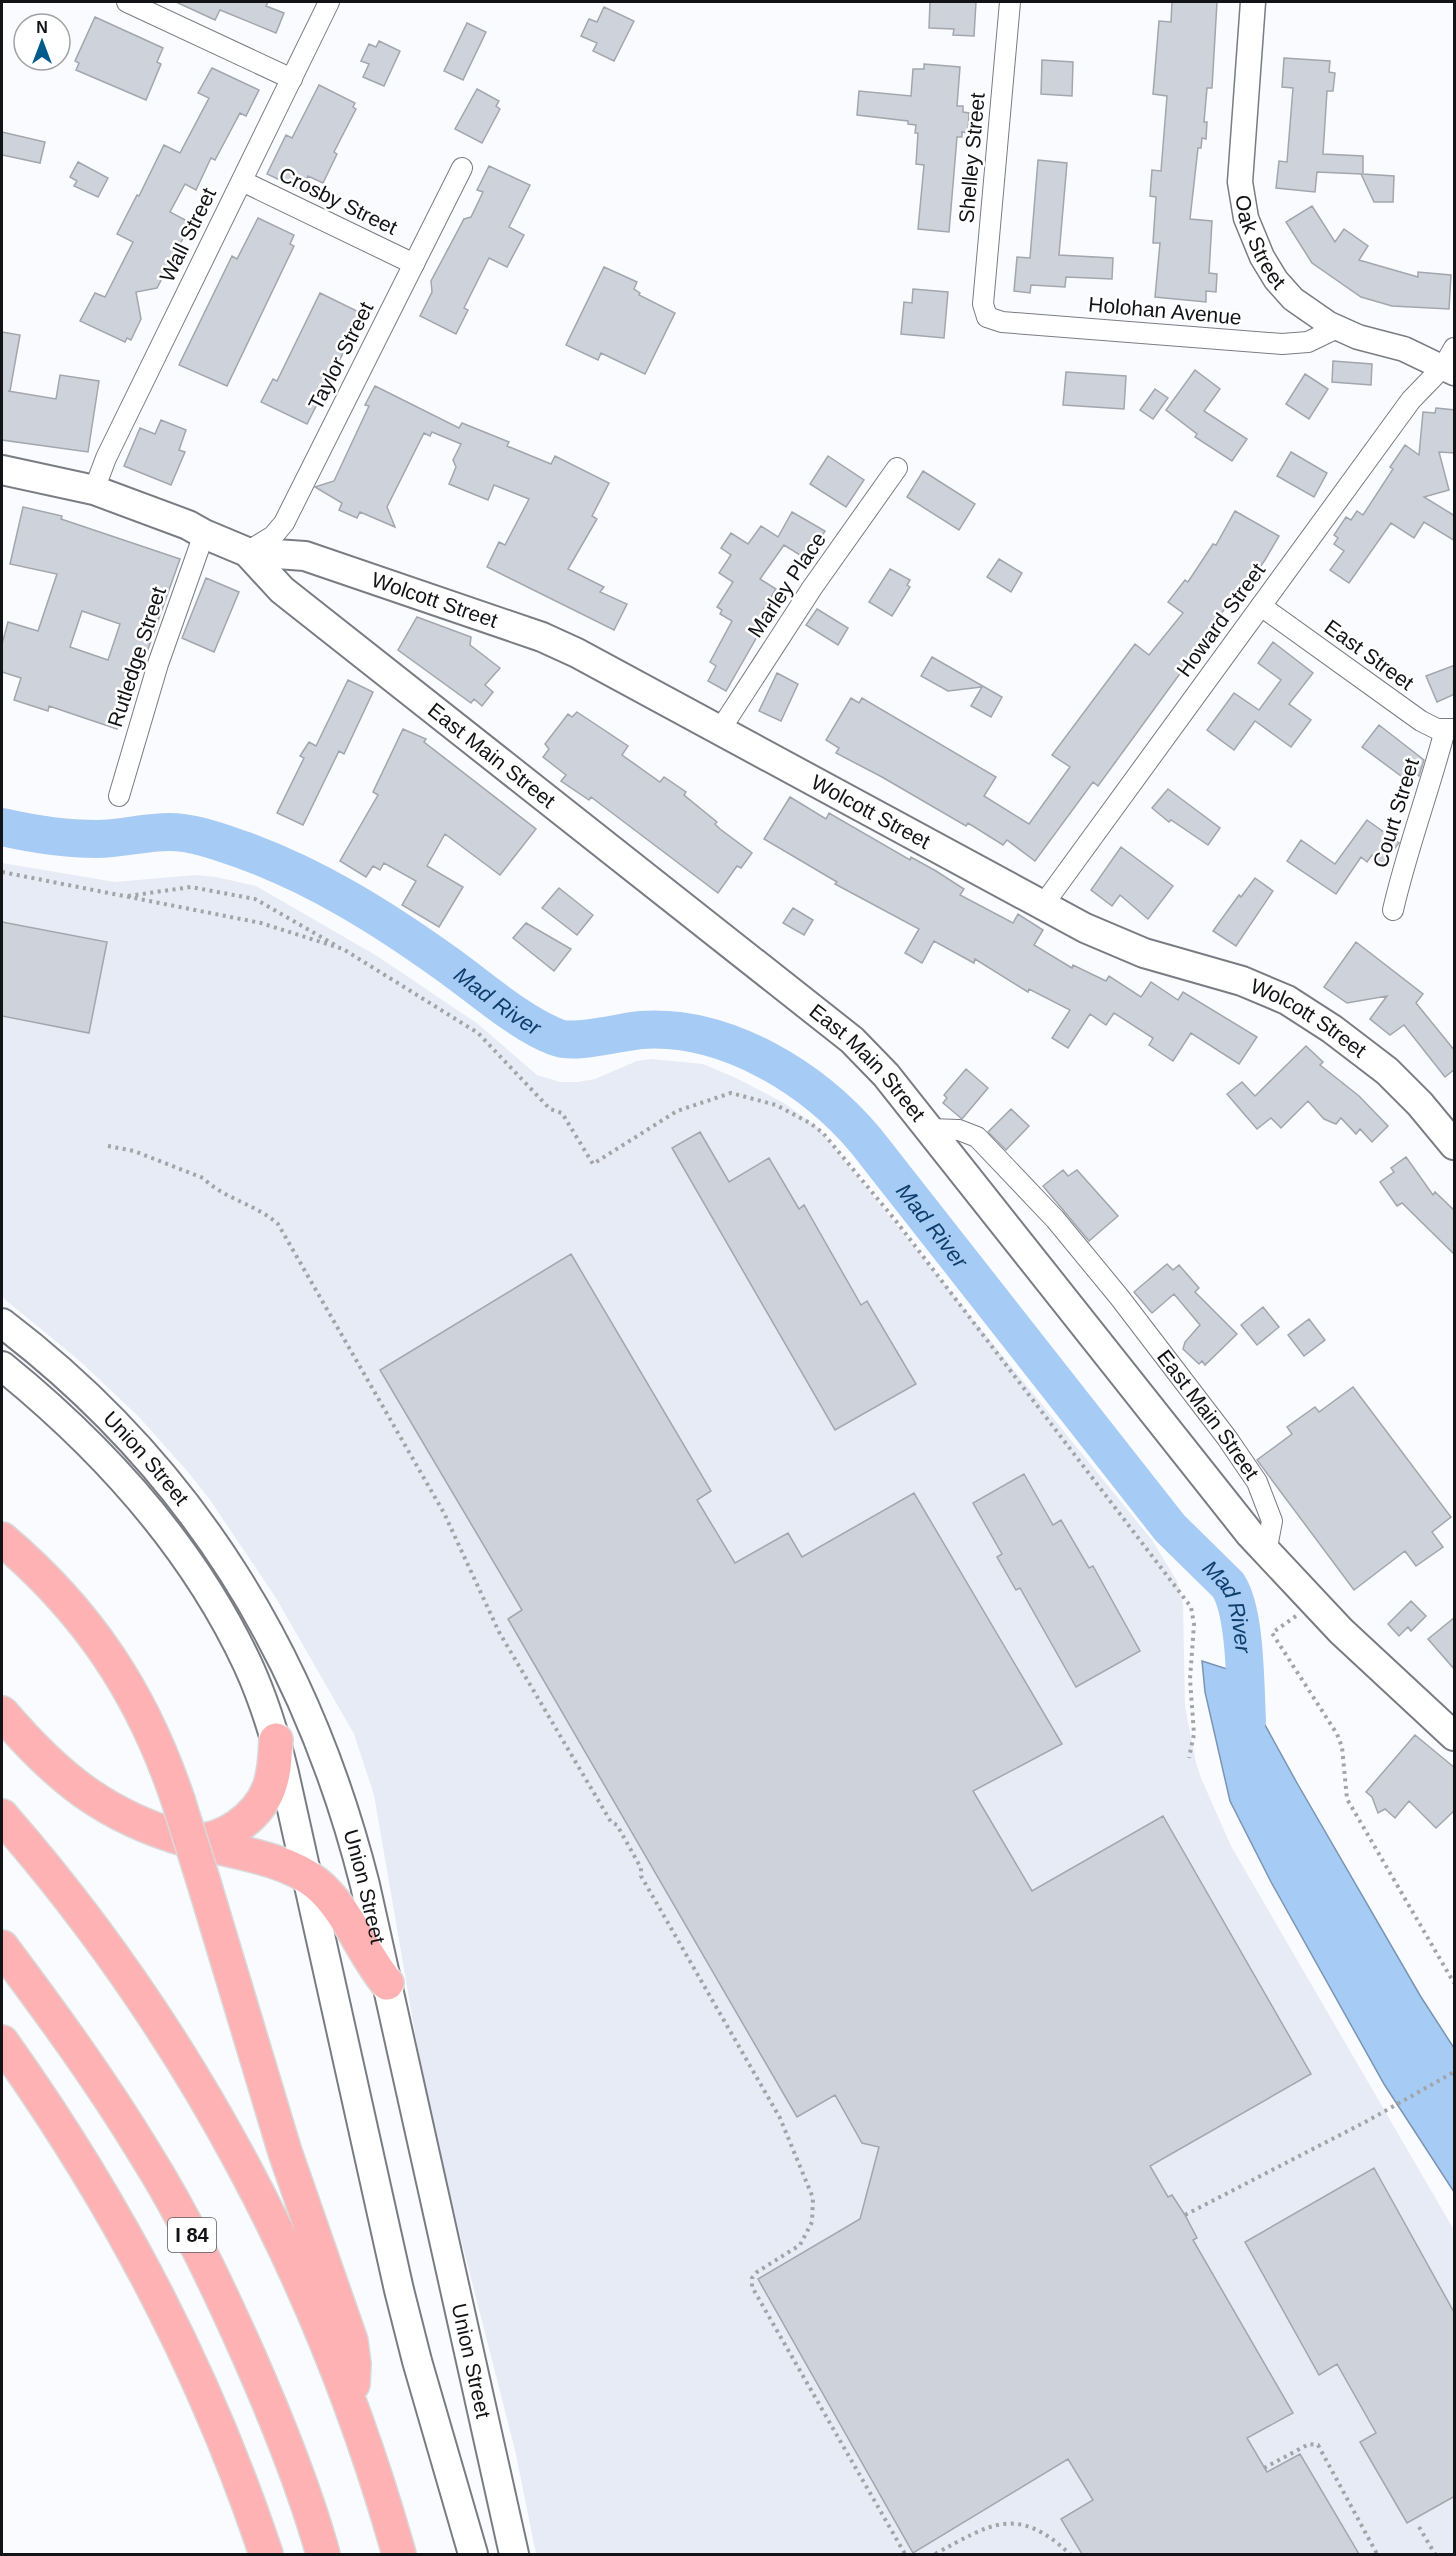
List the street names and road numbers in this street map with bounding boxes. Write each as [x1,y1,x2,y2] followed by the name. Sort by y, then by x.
[954,92,989,224] street label: Shelley Street
[275,162,401,239] street label: Crosby Street
[155,184,220,286] street label: Wall Street
[1231,193,1291,294] street label: Oak Street
[1087,292,1243,329] street label: Holohan Avenue
[304,298,378,414] street label: Taylor Street
[743,528,830,641] street label: Marley Place
[1172,559,1269,681] street label: Howard Street
[369,568,501,632] street label: Wolcott Street
[103,584,170,730] street label: Rutledge Street
[1321,615,1418,695] street label: East Street
[424,698,560,812] street label: East Main Street
[1368,755,1423,870] street label: Court Street
[808,770,934,853] street label: Wolcott Street
[1247,974,1371,1062] street label: Wolcott Street
[805,999,930,1125] street label: East Main Street
[1153,1345,1264,1484] street label: East Main Street
[99,1406,194,1510] street label: Union Street
[339,1827,390,1946] street label: Union Street
[168,2218,216,2252] road number: I 84
[448,2301,495,2420] street label: Union Street

